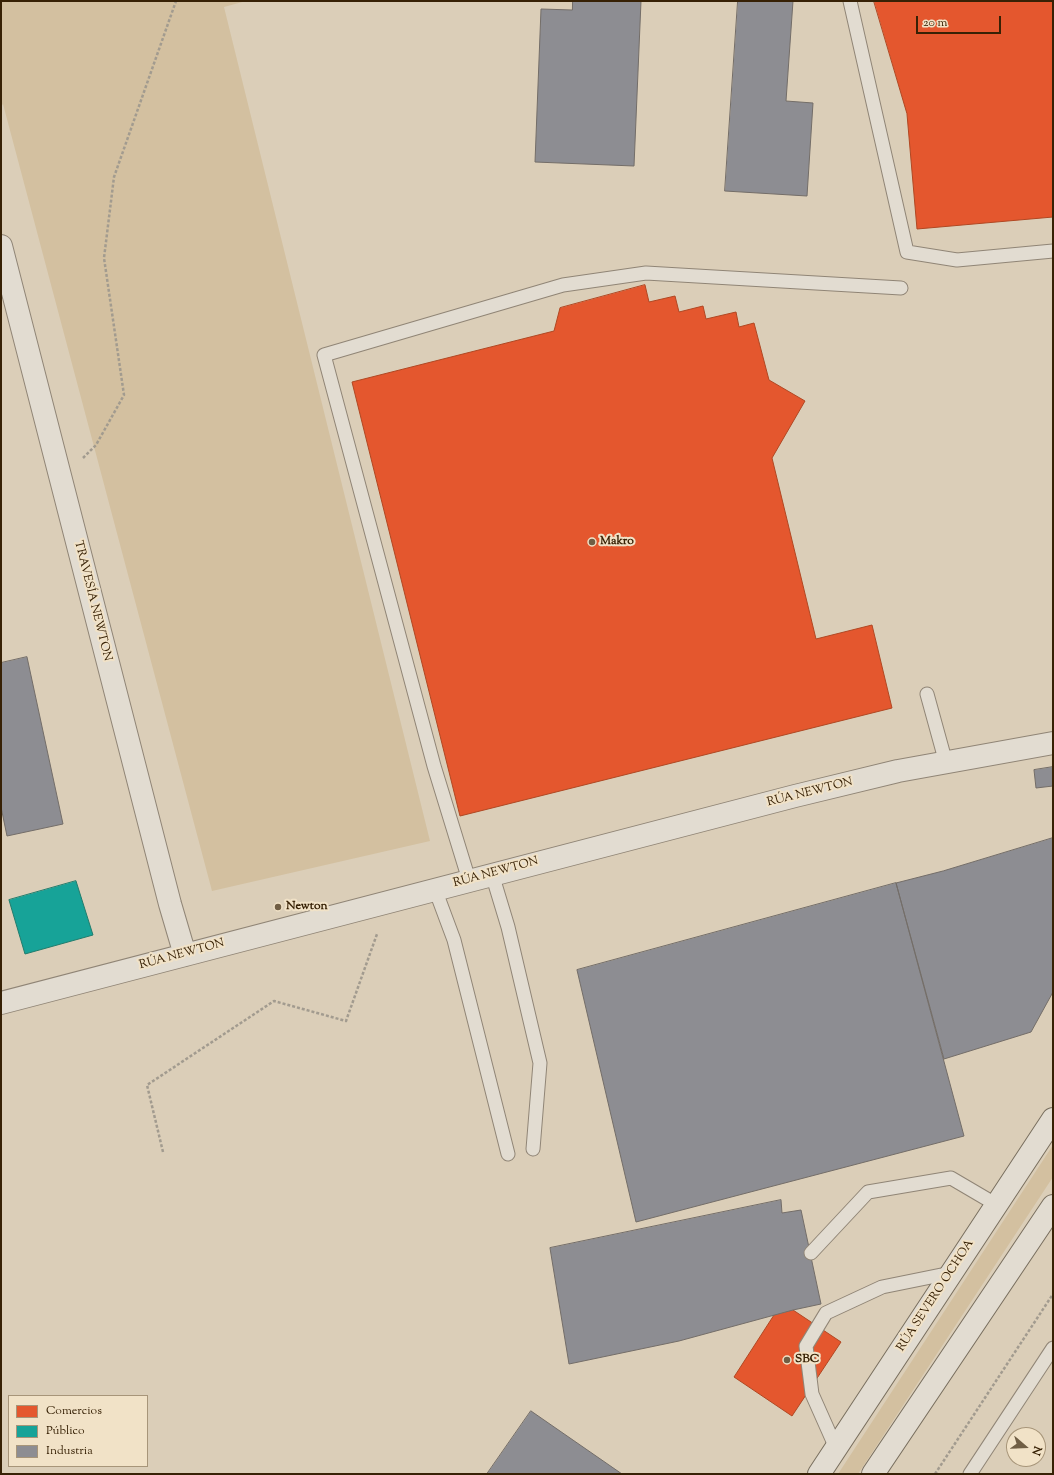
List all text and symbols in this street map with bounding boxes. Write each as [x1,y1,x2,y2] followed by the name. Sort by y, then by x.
[918,8,1003,34] scale bar
[923,14,947,32] text: 20 m
[600,535,634,549] place label: Makro
[587,537,597,547] marker: Makro
[70,539,114,663] street label: TRAVESÍA NEWTON
[766,775,854,811] street label: RÚA NEWTON
[452,855,540,891] street label: RÚA NEWTON
[286,900,328,914] place label: Newton
[273,902,283,912] marker: Newton
[138,937,226,973] street label: RÚA NEWTON
[894,1237,978,1355] street label: RÚA SEVERO OCHOA
[795,1353,819,1367] place label: SBC
[782,1355,792,1365] marker: SBC
[8,1395,148,1467] legend
[46,1402,102,1420] text: Comercios
[46,1422,85,1440] text: Público
[1006,1427,1046,1467] north arrow
[46,1442,93,1460] text: Industria
[1027,1444,1045,1457] text: N

